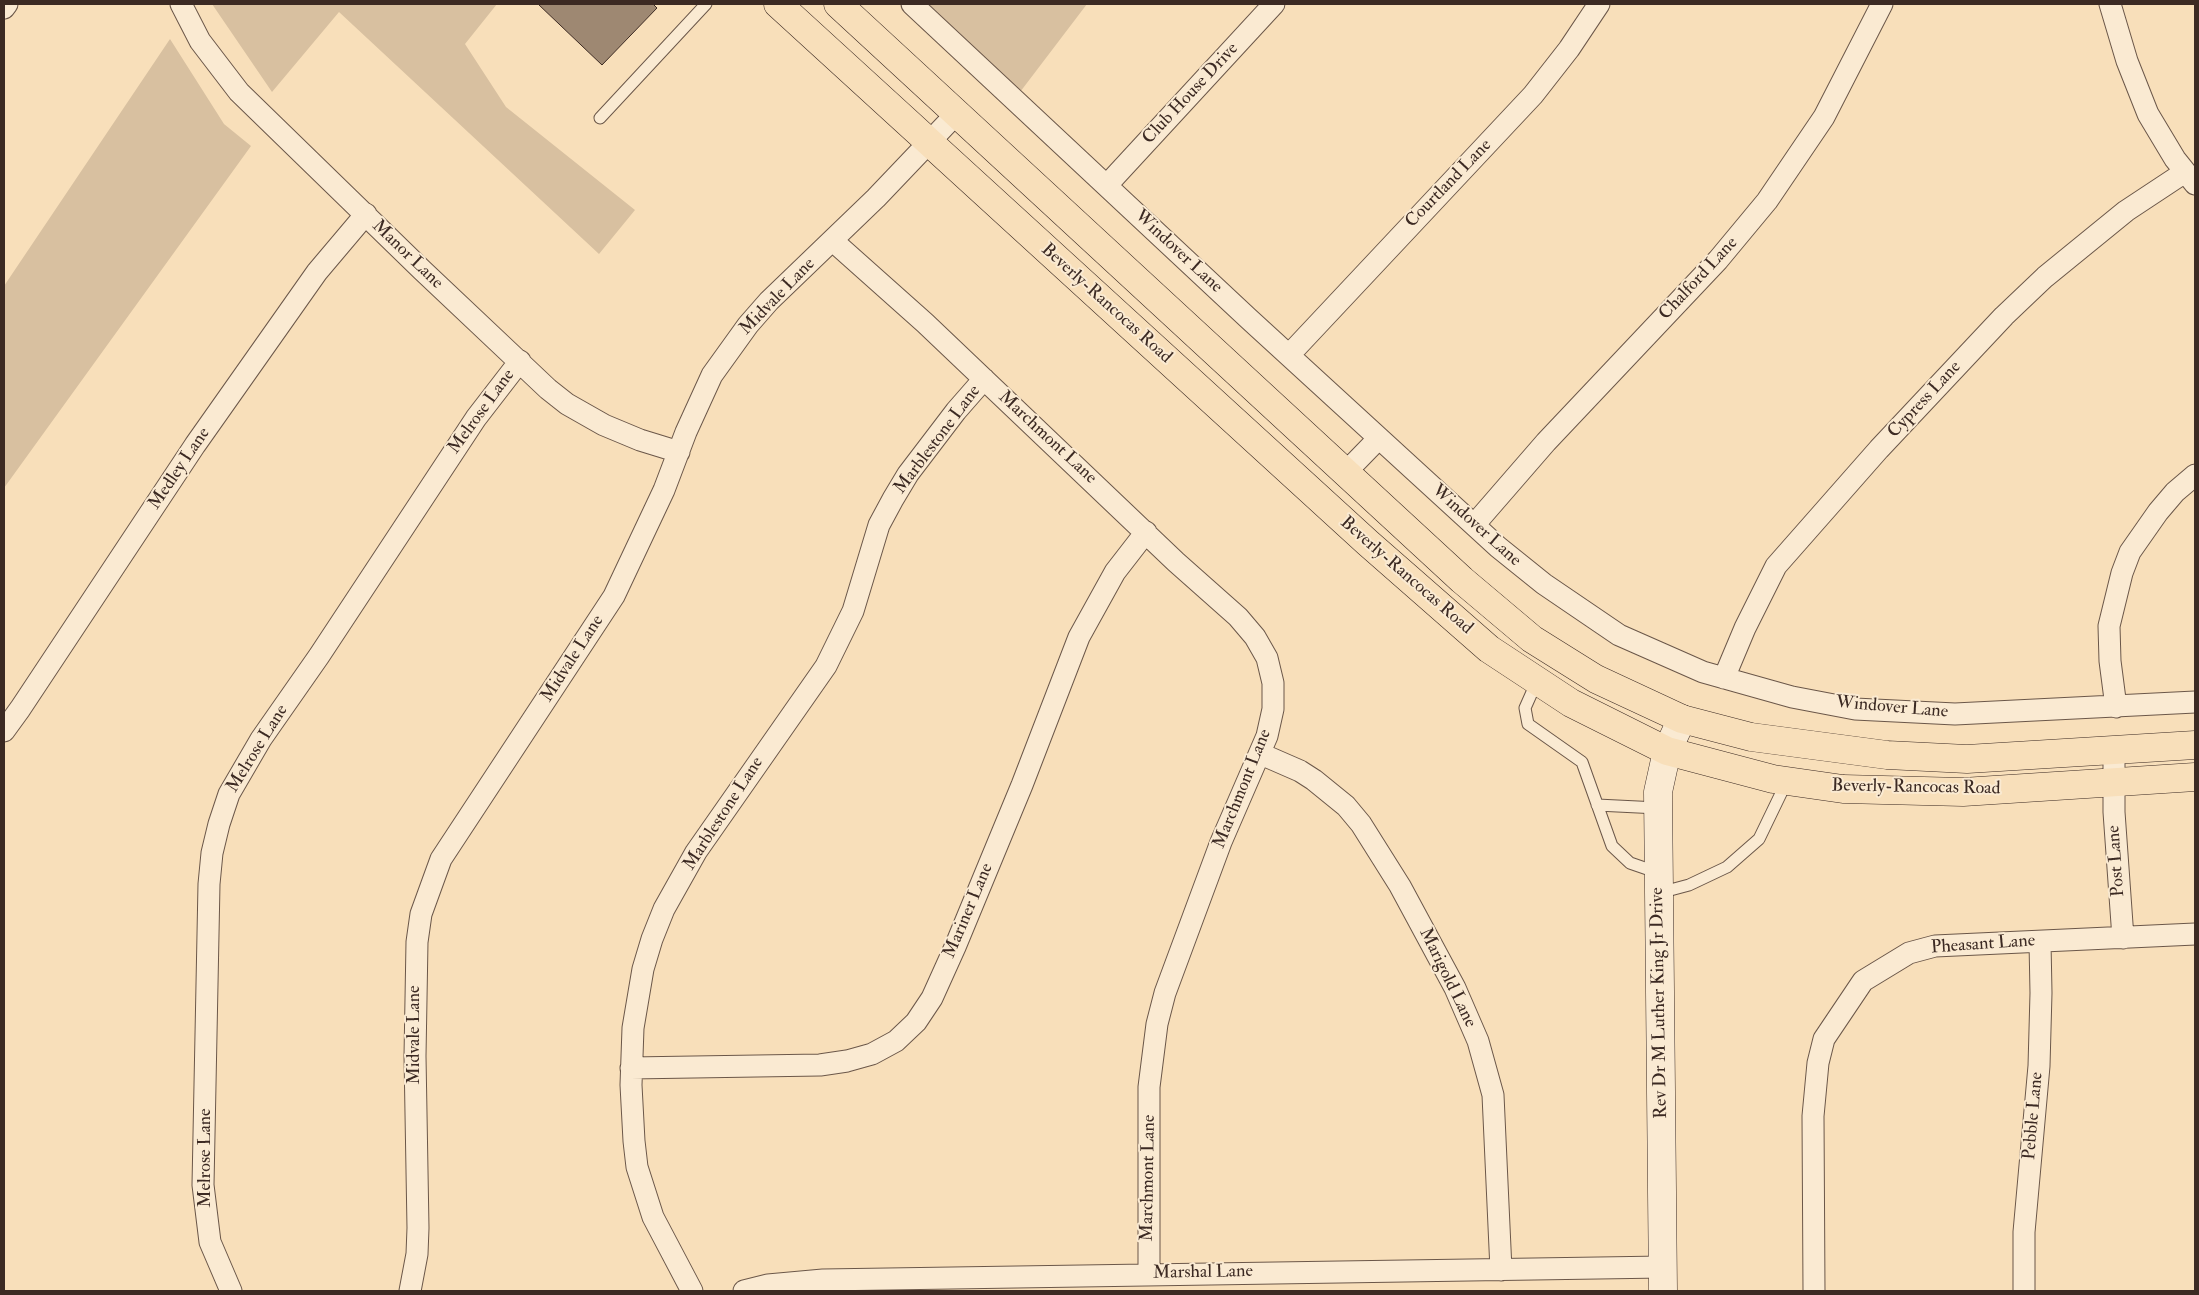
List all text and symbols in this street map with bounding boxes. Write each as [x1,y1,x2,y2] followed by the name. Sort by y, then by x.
[1139,39,1243,149] street label: Club House Drive
[1401,135,1497,233] street label: Courtland Lane
[1129,206,1227,298] street label: Windover Lane
[367,216,447,294] street label: Manor Lane
[1655,233,1743,325] street label: Chalford Lane
[1036,240,1176,368] street label: Beverly-Rancocas Road
[736,254,820,340] street label: Midvale Lane
[1884,357,1966,443] street label: Cypress Lane
[444,365,520,459] street label: Melrose Lane
[890,381,986,499] street label: Marblestone Lane
[993,387,1101,489] street label: Marchmont Lane
[145,424,215,514] street label: Medley Lane
[1427,480,1525,572] street label: Windover Lane
[1335,512,1477,640] street label: Beverly-Rancocas Road
[537,612,609,706] street label: Midvale Lane
[1835,692,1949,724] street label: Windover Lane
[223,701,293,797] street label: Melrose Lane
[1209,726,1277,852] street label: Marchmont Lane
[679,753,769,875] street label: Marblestone Lane
[1831,776,2001,800] street label: Beverly-Rancocas Road
[2104,824,2130,898] street label: Post Lane
[939,860,999,962] street label: Mariner Lane
[1647,887,1673,1119] street label: Rev Dr M Luther King Jr Drive
[1414,925,1480,1031] street label: Marigold Lane
[1930,931,2036,959] street label: Pheasant Lane
[404,985,426,1085] street label: Midvale Lane
[2019,1071,2049,1161] street label: Pebble Lane
[195,1108,217,1208] street label: Melrose Lane
[1137,1114,1161,1242] street label: Marchmont Lane
[1153,1261,1253,1285] street label: Marshal Lane

